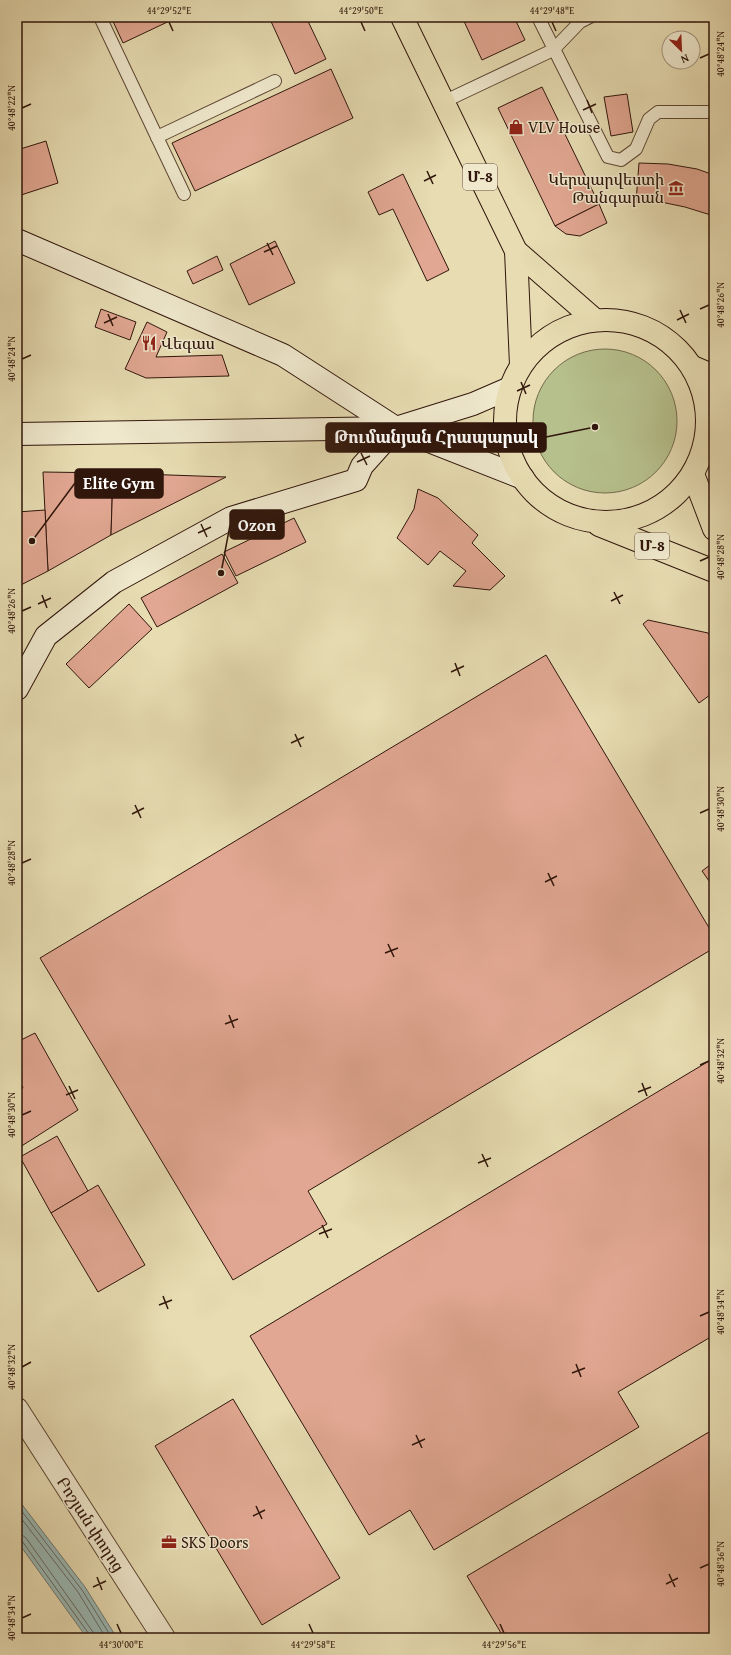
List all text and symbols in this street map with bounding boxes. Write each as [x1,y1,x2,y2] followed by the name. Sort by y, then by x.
[147,3,191,18] text: 44°29'52"E
[339,3,383,18] text: 44°29'50"E
[530,3,574,18] text: 44°29'48"E
[661,30,701,70] north arrow
[713,31,728,77] text: 40°48'24"N
[678,50,692,68] text: N
[4,85,19,131] text: 40°48'22"N
[528,115,600,139] place label: VLV House
[507,118,525,136] shop icon: VLV House
[463,164,497,190] road number: Մ-8
[548,167,664,209] place label: Կերպարվեստի Թանգարան
[667,179,685,197] museum icon: Կերպարվեստի Թանգարան
[713,282,728,328] text: 40°48'26"N
[161,331,215,355] place label: Վեգաս
[140,334,158,352] restaurant icon: Վեգաս
[4,336,19,382] text: 40°48'24"N
[326,423,546,452] callout: Թումանյան Հրապարակ
[334,424,538,449] text: Թումանյան Հրապարակ
[75,469,163,498] callout: Elite Gym
[83,470,155,495] text: Elite Gym
[230,510,284,539] callout: Ozon
[238,512,276,537] text: Ozon
[635,533,669,559] road number: Մ-8
[713,534,728,580] text: 40°48'28"N
[4,588,19,634] text: 40°48'26"N
[713,786,728,832] text: 40°48'30"N
[4,840,19,886] text: 40°48'28"N
[713,1038,728,1084] text: 40°48'32"N
[4,1092,19,1138] text: 40°48'30"N
[713,1289,728,1335] text: 40°48'34"N
[4,1344,19,1390] text: 40°48'32"N
[51,1472,131,1576] street label: Բոշյան փողոց
[181,1530,249,1554] place label: SKS Doors
[160,1533,178,1551] office icon: SKS Doors
[713,1541,728,1587] text: 40°48'36"N
[4,1595,19,1641] text: 40°48'34"N
[99,1637,143,1652] text: 44°30'00"E
[291,1637,335,1652] text: 44°29'58"E
[482,1637,526,1652] text: 44°29'56"E

